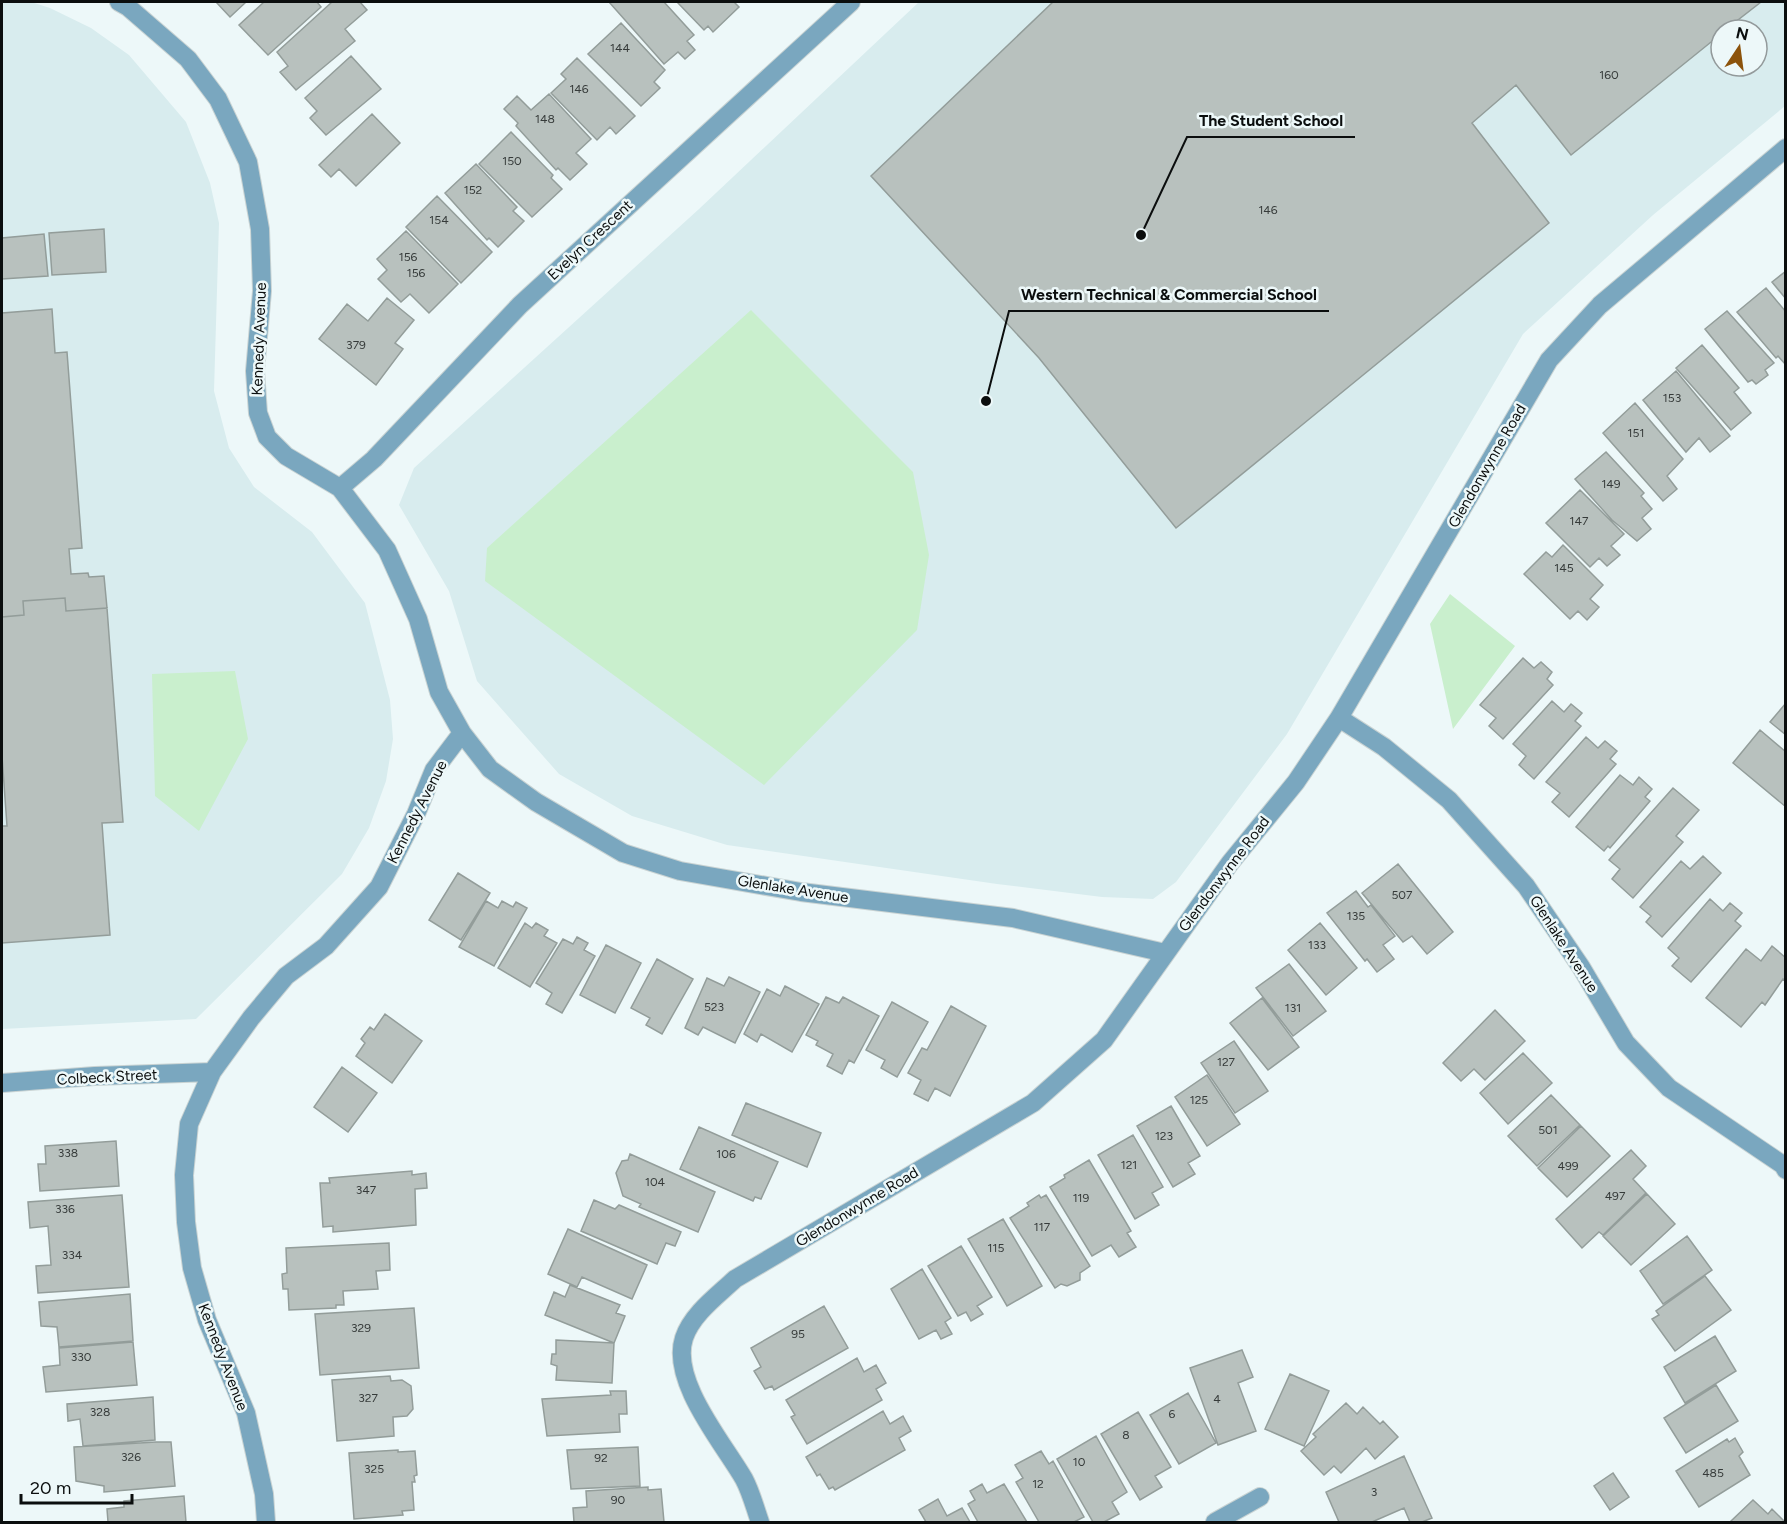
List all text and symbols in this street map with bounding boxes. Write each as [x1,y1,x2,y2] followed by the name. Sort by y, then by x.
[1709,18,1769,78] north arrow
[1734,23,1750,45] text: N
[610,41,630,55] house number: 144
[1599,68,1619,82] house number: 160
[569,82,589,96] house number: 146
[1187,103,1355,137] callout: The Student School
[1199,111,1343,130] text: The Student School
[535,112,555,126] house number: 148
[502,154,522,168] house number: 150
[464,183,482,197] house number: 152
[544,196,636,284] street label: Evelyn Crescent
[1258,203,1278,217] house number: 146
[429,213,449,227] house number: 154
[399,250,418,264] house number: 156
[407,266,426,280] house number: 156
[1009,277,1329,311] callout: Western Technical & Commercial School
[248,282,270,396] street label: Kennedy Avenue
[1021,285,1317,304] text: Western Technical & Commercial School
[346,338,366,352] house number: 379
[1663,391,1681,405] house number: 153
[1444,401,1530,531] street label: Glendonwynne Road
[1628,426,1644,440] house number: 151
[1601,477,1621,491] house number: 149
[1570,514,1589,528] house number: 147
[1554,561,1574,575] house number: 145
[383,757,451,867] street label: Kennedy Avenue
[1175,813,1273,935] street label: Glendonwynne Road
[736,871,850,907] street label: Glenlake Avenue
[1391,888,1413,902] house number: 507
[1526,892,1602,996] street label: Glenlake Avenue
[1347,909,1365,923] house number: 135
[1308,938,1326,952] house number: 133
[704,1000,724,1014] house number: 523
[1285,1001,1301,1015] house number: 131
[1217,1055,1236,1069] house number: 127
[56,1065,158,1089] street label: Colbeck Street
[1190,1093,1208,1107] house number: 125
[1538,1123,1558,1137] house number: 501
[1155,1129,1173,1143] house number: 123
[58,1146,78,1160] house number: 338
[716,1147,736,1161] house number: 106
[1121,1158,1137,1172] house number: 121
[1557,1159,1579,1173] house number: 499
[792,1163,922,1251] street label: Glendonwynne Road
[645,1175,666,1189] house number: 104
[356,1183,377,1197] house number: 347
[1605,1189,1626,1203] house number: 497
[1073,1191,1090,1205] house number: 119
[55,1202,75,1216] house number: 336
[1034,1220,1051,1234] house number: 117
[988,1241,1005,1255] house number: 115
[62,1248,83,1262] house number: 334
[194,1301,252,1413] street label: Kennedy Avenue
[351,1321,371,1335] house number: 329
[791,1327,805,1341] house number: 95
[71,1350,92,1364] house number: 330
[358,1391,378,1405] house number: 327
[1213,1392,1221,1406] house number: 4
[90,1405,110,1419] house number: 328
[1169,1407,1176,1421] house number: 6
[1122,1428,1130,1442] house number: 8
[121,1450,141,1464] house number: 326
[594,1451,608,1465] house number: 92
[1073,1455,1086,1469] house number: 10
[364,1462,384,1476] house number: 325
[1702,1466,1724,1480] house number: 485
[21,1467,132,1505] scale bar
[30,1477,71,1499] text: 20 m
[1032,1477,1044,1491] house number: 12
[1371,1485,1377,1499] house number: 3
[611,1493,626,1507] house number: 90

